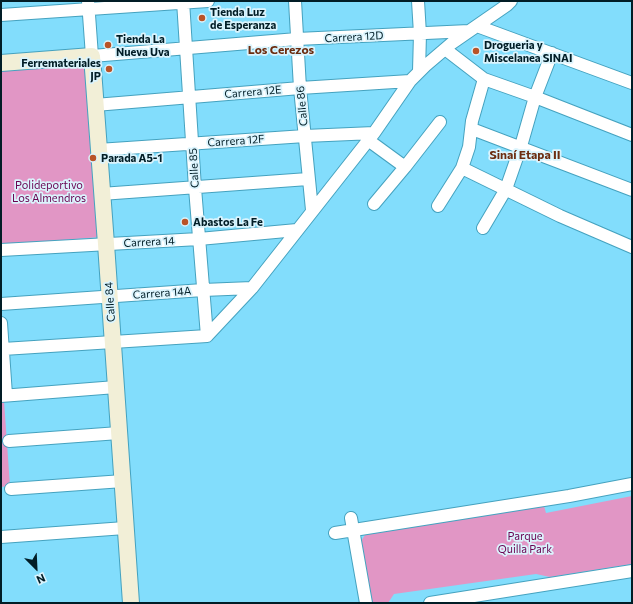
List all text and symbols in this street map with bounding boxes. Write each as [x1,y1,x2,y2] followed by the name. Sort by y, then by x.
[210,5,276,31] place label: Tienda Luz de Esperanza
[197,13,207,23] marker: Tienda Luz de Esperanza
[324,29,384,45] street label: Carrera 12D
[116,32,170,58] place label: Tienda La Nueva Uva
[484,38,572,64] place label: Drogueria y Miscelanea SINAI
[103,40,113,50] marker: Tienda La Nueva Uva
[248,43,314,57] district label: Los Cerezos
[471,46,481,56] marker: Drogueria y Miscelanea SINAI
[21,56,101,82] place label: Ferremateriales JP
[104,64,114,74] marker: Ferremateriales JP
[224,83,282,101] street label: Carrera 12E
[294,85,310,127] street label: Calle 86
[207,132,265,150] street label: Carrera 12F
[186,148,202,188] street label: Calle 85
[489,148,561,162] district label: Sinaí Etapa II
[101,151,162,165] place label: Parada A5-1
[88,153,98,163] marker: Parada A5-1
[12,178,86,204] park label: Polideportivo Los Almendros
[193,215,263,229] place label: Abastos La Fe
[180,217,190,227] marker: Abastos La Fe
[123,234,175,250] street label: Carrera 14
[102,282,118,322] street label: Calle 84
[132,284,192,302] street label: Carrera 14A
[498,529,552,555] park label: Parque Quilla Park
[16,548,56,588] north arrow
[35,572,48,587] text: N

